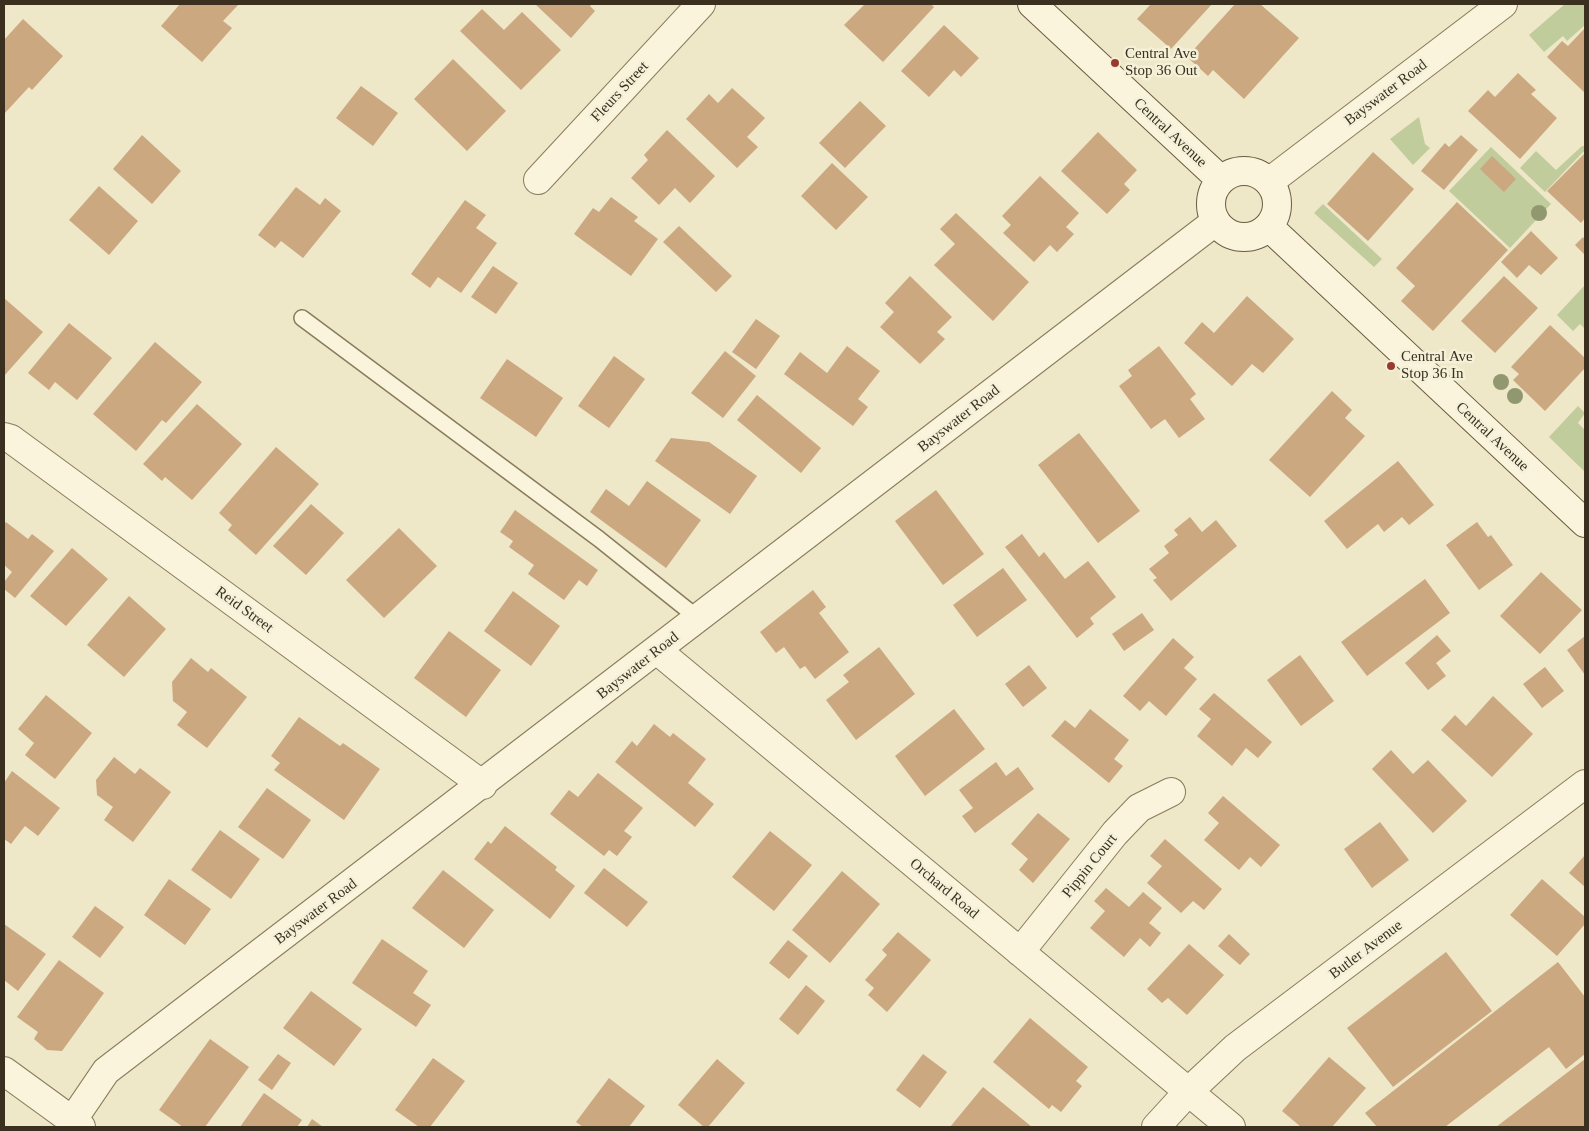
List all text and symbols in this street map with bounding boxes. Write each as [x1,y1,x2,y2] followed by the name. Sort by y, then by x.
[1125,45,1198,80] place label: Central Ave Stop 36 Out
[1341,56,1431,130] street label: Bayswater Road
[1109,57,1121,69] marker: Central Ave Stop 36 Out
[587,58,653,126] street label: Fleurs Street
[1130,95,1210,171] street label: Central Avenue
[1401,348,1473,383] place label: Central Ave Stop 36 In
[1385,360,1397,372] marker: Central Ave Stop 36 In
[915,382,1003,456] street label: Bayswater Road
[1452,399,1532,475] street label: Central Avenue
[212,583,276,637] street label: Reid Street
[594,629,682,703] street label: Bayswater Road
[1059,830,1121,902] street label: Pippin Court
[906,855,982,923] street label: Orchard Road
[271,875,361,949] street label: Bayswater Road
[1326,917,1406,983] street label: Butler Avenue

